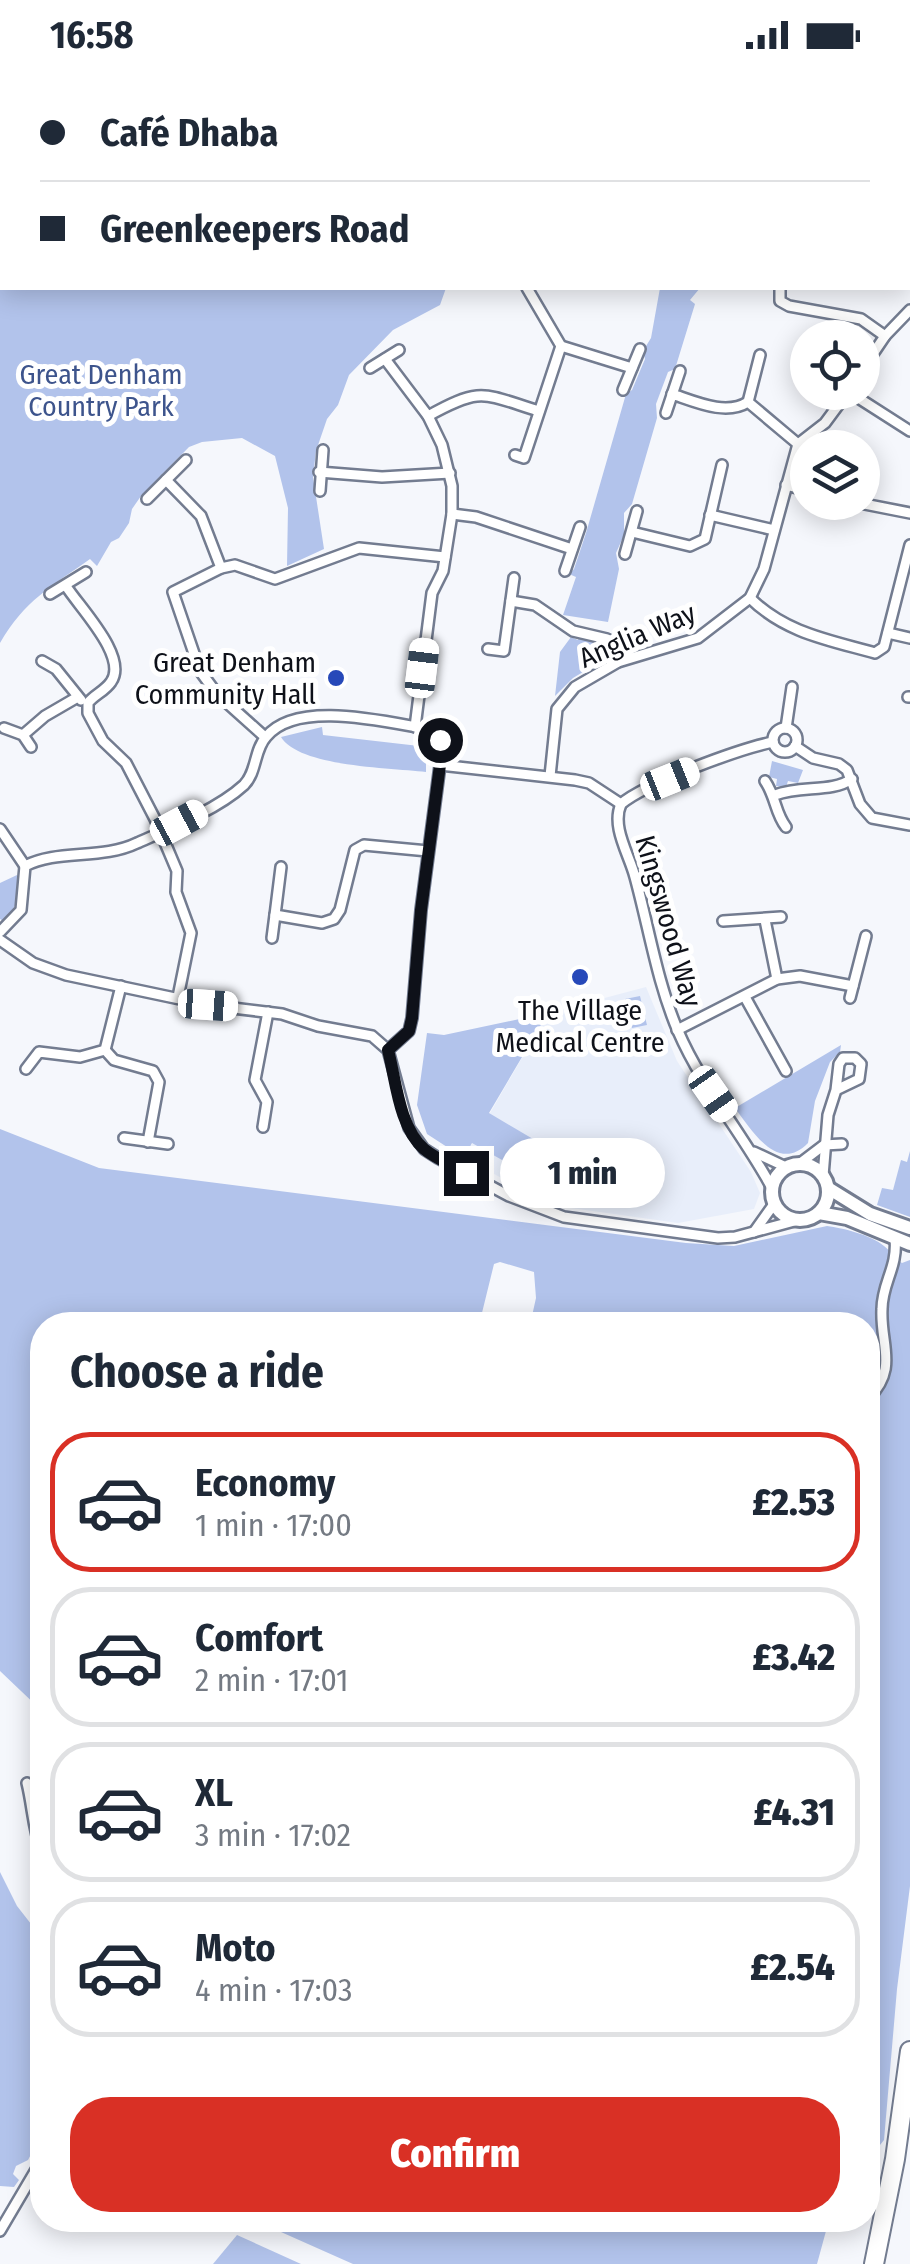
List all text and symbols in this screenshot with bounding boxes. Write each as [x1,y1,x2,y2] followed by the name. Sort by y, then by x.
[50,12,134,58] text: 16:58
[100,110,278,156] text: Café Dhaba
[100,206,409,252] text: Greenkeepers Road
[790,320,880,520] map controls
[790,320,880,410] button: locate
[20,358,182,423] park label: Great Denham Country Park
[790,430,880,520] button: layers
[574,596,701,675] street label: Anglia Way
[403,636,441,700] car
[135,646,316,711] place label: Great Denham Community Hall
[325,667,347,689] marker: Great Denham Community Hall
[418,718,463,763] route start
[637,754,703,804] car
[145,796,213,850] car
[628,832,709,1011] street label: Kingswood Way
[569,966,591,988] marker: The Village Medical Centre
[177,988,239,1022] car
[495,994,665,1059] place label: The Village Medical Centre
[684,1061,742,1127] car
[501,1138,666,1208] callout: 1 min
[444,1151,489,1196] route end
[548,1154,617,1192] text: 1 min
[70,1345,324,1399] text: Choose a ride
[75,1457,165,1547] icon: car
[195,1460,335,1506] text: Economy
[752,1479,835,1525] text: £2.53
[195,1506,352,1544] text: 1 min · 17:00
[75,1612,165,1702] icon: car
[195,1615,323,1661] text: Comfort
[752,1634,835,1680] text: £3.42
[195,1661,349,1699] text: 2 min · 17:01
[75,1767,165,1857] icon: car
[195,1770,233,1816] text: XL
[754,1789,835,1835] text: £4.31
[195,1816,351,1854] text: 3 min · 17:02
[75,1922,165,2012] icon: car
[195,1925,276,1971] text: Moto
[750,1944,835,1990] text: £2.54
[195,1971,352,2009] text: 4 min · 17:03
[70,2097,840,2212] button: Confirm

